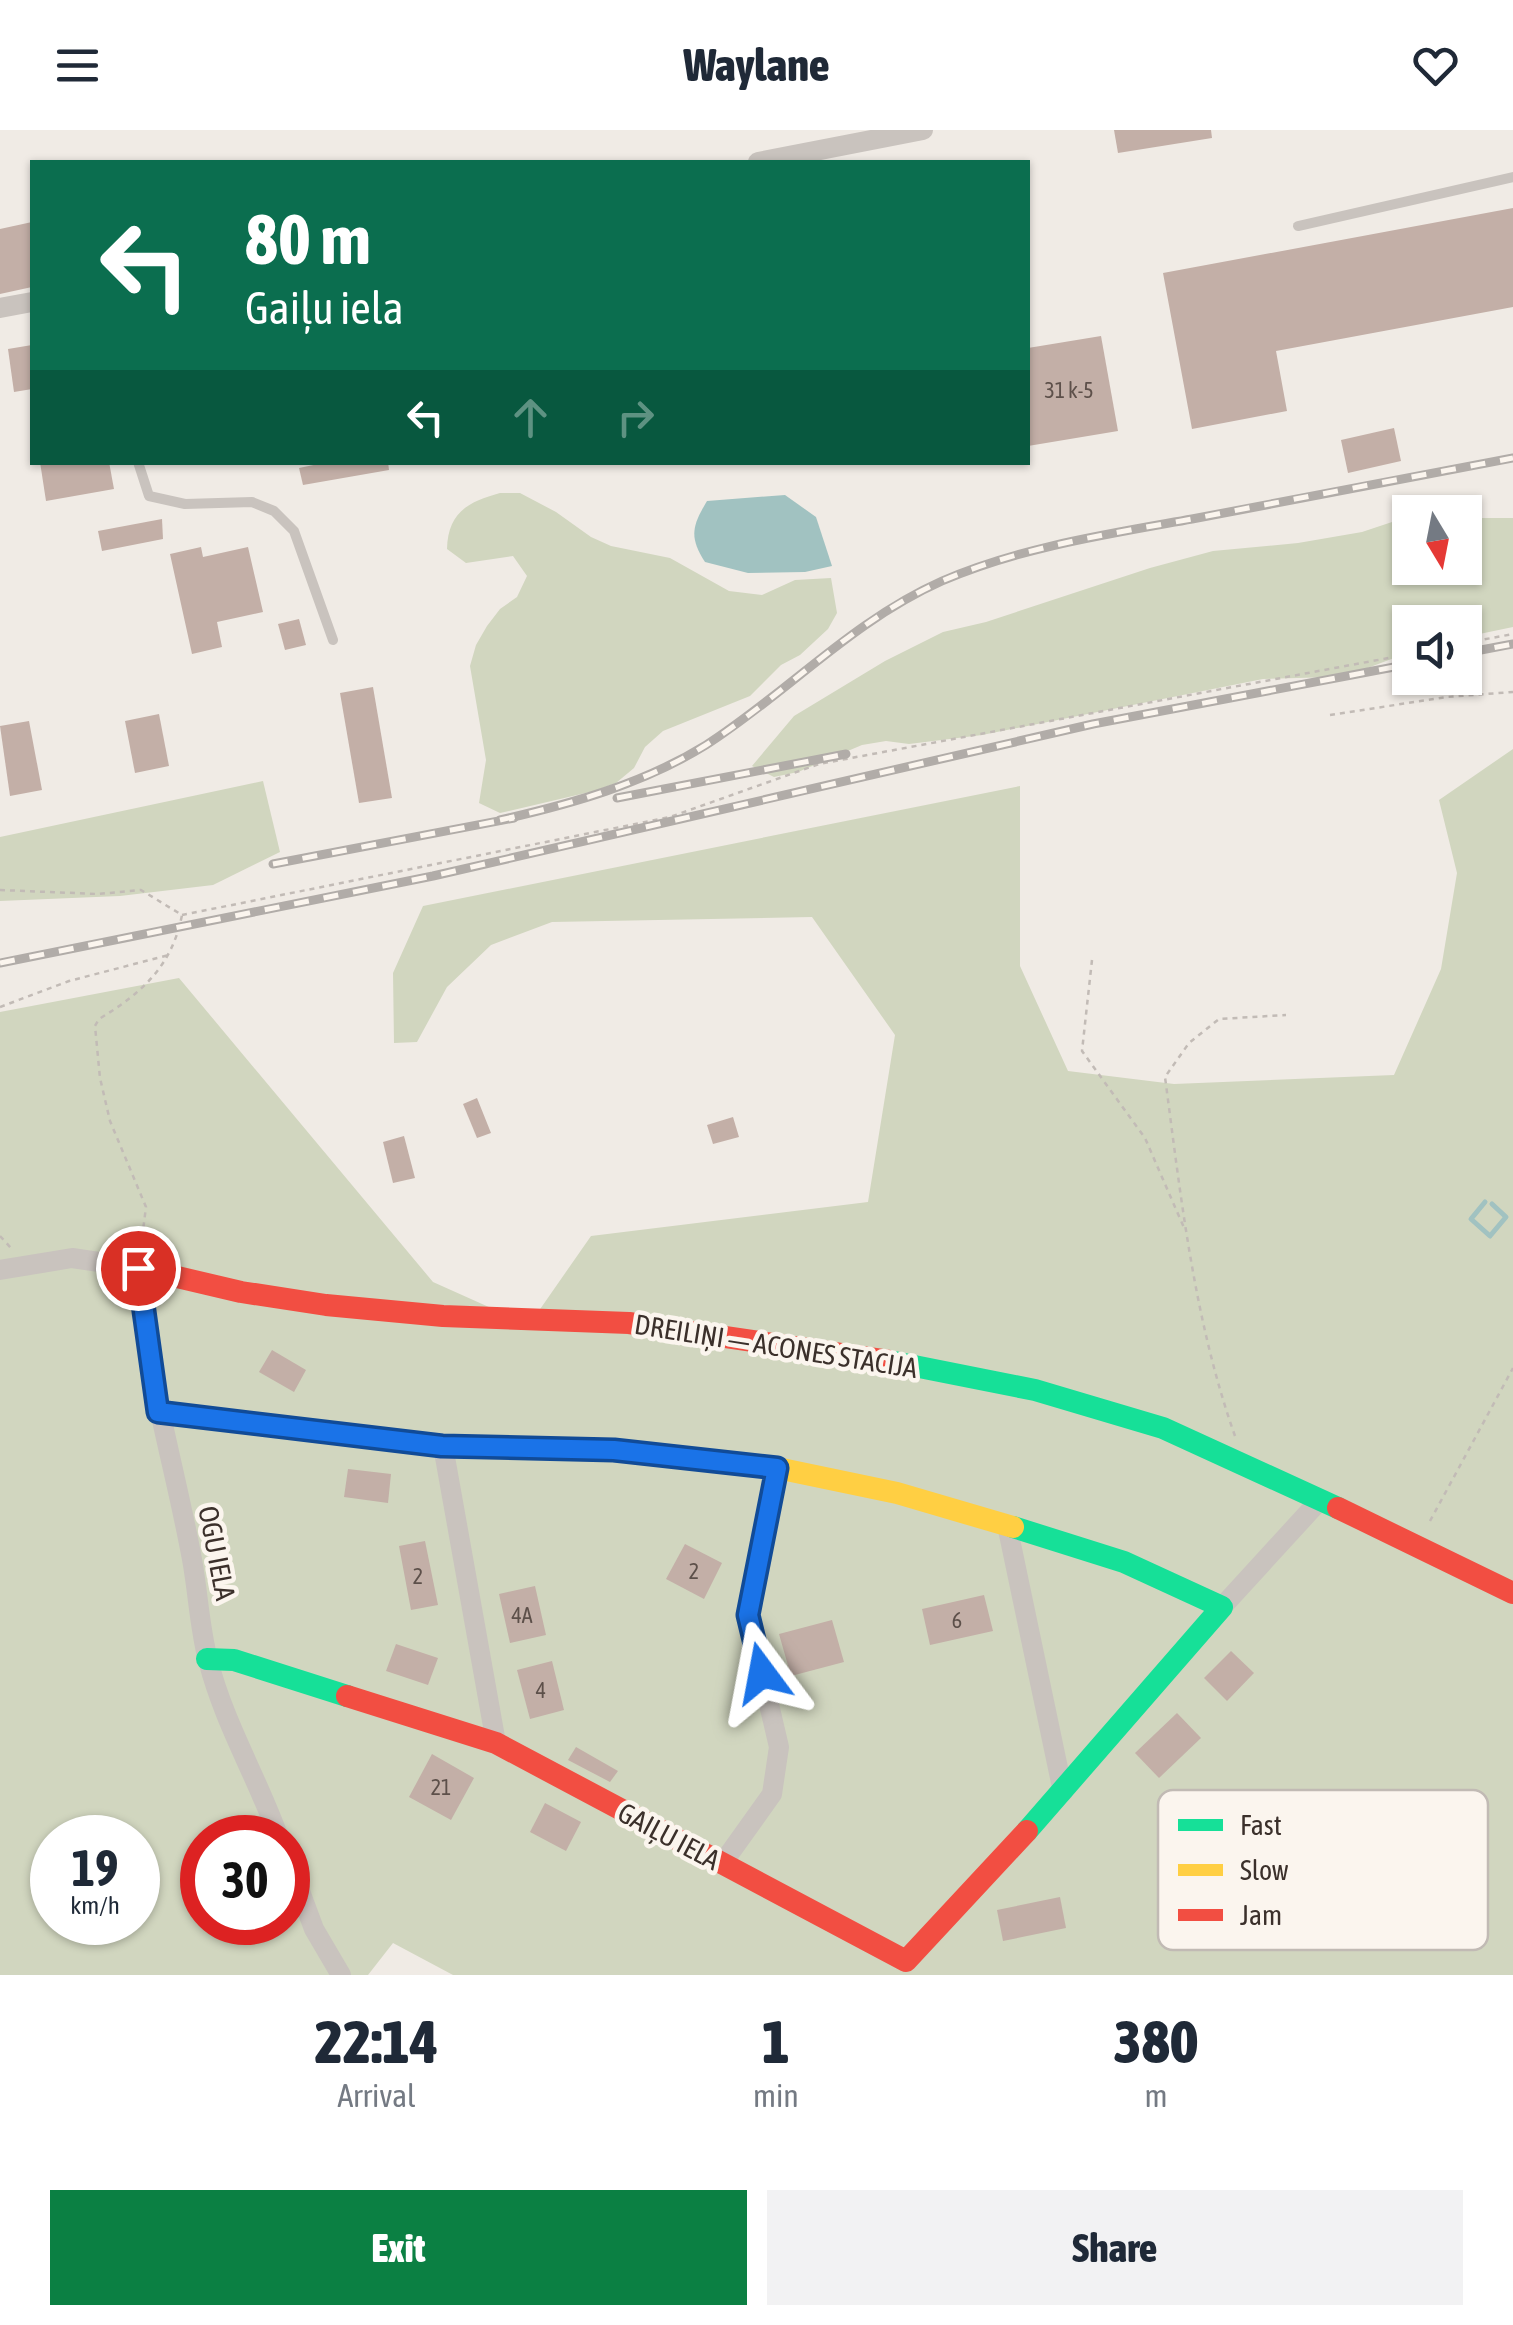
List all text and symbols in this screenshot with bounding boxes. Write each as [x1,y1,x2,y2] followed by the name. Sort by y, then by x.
[50,38,105,93] icon: menu
[1408,38,1463,93] icon: heart
[684,39,829,91] text: Waylane
[245,199,371,279] text: 80 m
[80,200,210,330] icon: left
[245,282,404,334] text: Gaiļu iela
[1044,377,1094,403] house number: 31 k-5
[398,390,453,445] icon: left
[503,390,558,445] icon: ahead
[608,390,663,445] icon: right
[1392,495,1482,585] north arrow
[1392,495,1482,695] map controls
[1392,605,1482,695] button: sound
[96,1226,181,1311] pin
[111,1241,166,1296] icon: arrive
[632,1308,920,1384] street label: DREILIŅI — ACONES STACIJA
[192,1503,242,1603] street label: OGU IELA
[689,1558,699,1584] house number: 2
[413,1563,423,1589] house number: 2
[511,1602,533,1628] house number: 4A
[952,1607,962,1633] house number: 6
[710,1621,814,1725] position arrow
[536,1677,546,1703] house number: 4
[431,1774,451,1800] house number: 21
[1158,1790,1488,1950] legend
[613,1796,726,1876] street label: GAIĻU IELA
[1240,1809,1282,1841] text: Fast
[180,1815,310,1945] speed limit sign: 30
[71,1839,118,1897] text: 19
[1240,1854,1289,1886] text: Slow
[70,1891,120,1919] text: km/h
[1240,1899,1282,1931] text: Jam
[315,2007,438,2076] text: 22:14
[762,2007,790,2076] text: 1
[1114,2007,1198,2076] text: 380
[337,2077,416,2114] text: Arrival
[753,2077,799,2114] text: min
[1144,2077,1167,2114] text: m
[50,2190,747,2305] button: Exit
[767,2190,1463,2305] button: Share

